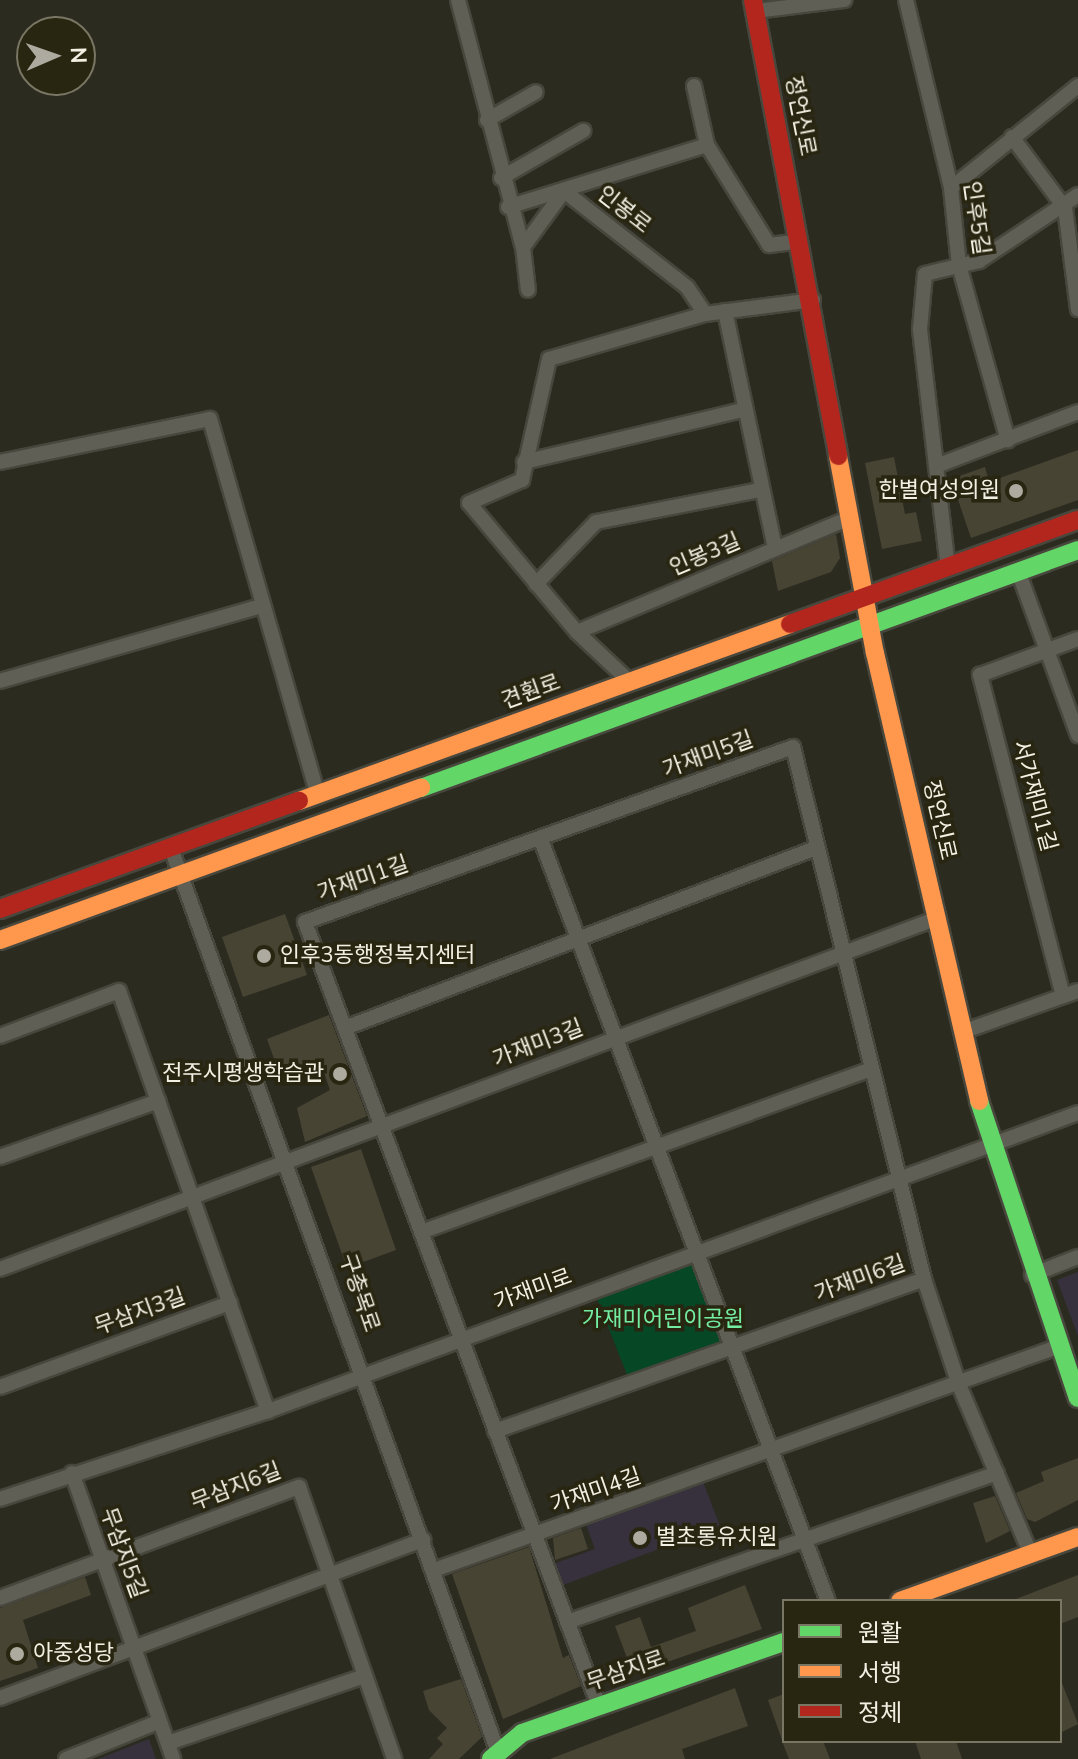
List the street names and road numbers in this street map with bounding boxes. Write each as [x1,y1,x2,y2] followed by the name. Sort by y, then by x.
[779,74,821,158] street label: 정언신로
[958,180,994,256] street label: 인후5길
[592,181,656,239] street label: 인봉로
[666,528,744,582] street label: 인봉3길
[498,669,564,715] street label: 견훤로
[659,726,757,784] street label: 가재미5길
[1006,737,1062,855] street label: 서가재미1길
[917,778,961,862] street label: 정언신로
[314,851,412,907] street label: 가재미1길
[489,1015,587,1073] street label: 가재미3길
[333,1250,385,1336] street label: 구총목로
[811,1250,909,1308] street label: 가재미6길
[490,1264,576,1316] street label: 가재미로
[91,1283,189,1341] street label: 무삼지3길
[187,1458,285,1516] street label: 무삼지6길
[547,1463,645,1519] street label: 가재미4길
[94,1504,152,1602] street label: 무삼지5길
[583,1645,669,1697] street label: 무삼지로

